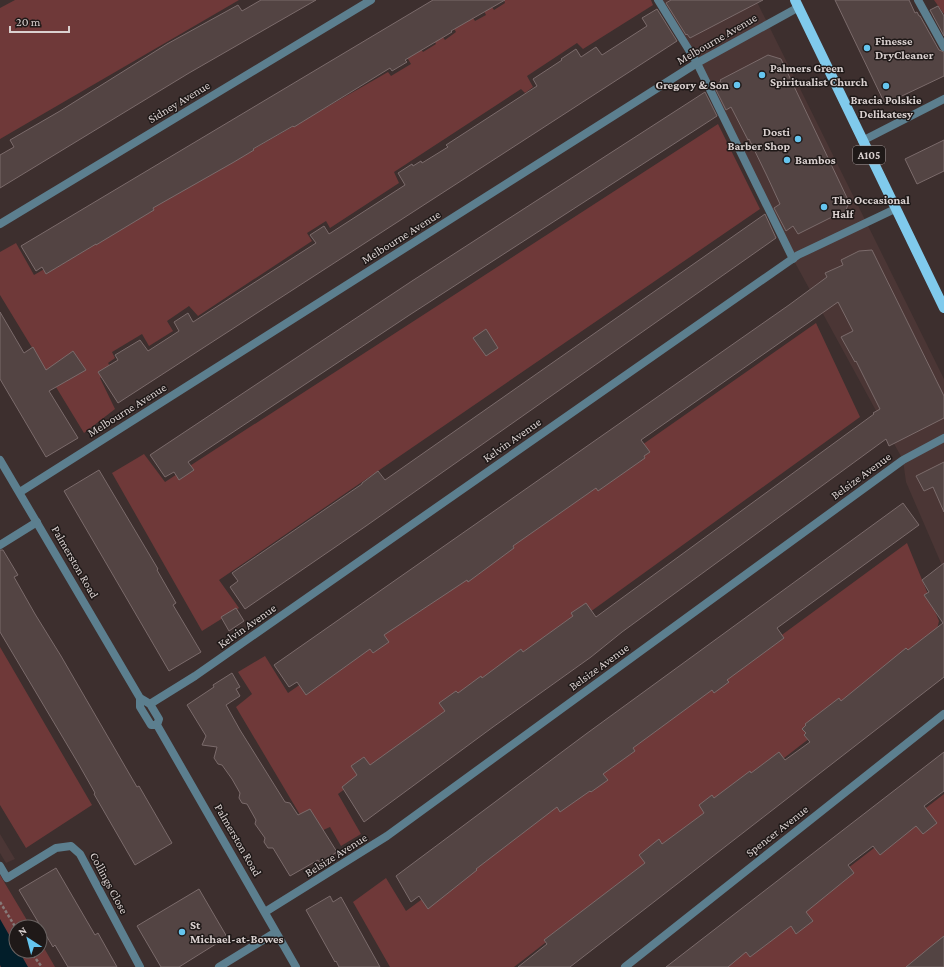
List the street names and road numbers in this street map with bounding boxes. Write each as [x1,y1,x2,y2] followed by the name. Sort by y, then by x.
[674,10,760,68] street label: Melbourne Avenue
[145,78,213,126] street label: Sidney Avenue
[853,146,885,164] road number: A105
[359,207,443,267] street label: Melbourne Avenue
[85,380,169,440] street label: Melbourne Avenue
[480,415,544,465] street label: Kelvin Avenue
[828,450,894,502] street label: Belsize Avenue
[49,523,102,601] street label: Palmerston Road
[215,601,279,651] street label: Kelvin Avenue
[566,641,632,693] street label: Belsize Avenue
[212,801,265,879] street label: Palmerston Road
[743,802,811,860] street label: Spencer Avenue
[302,830,370,880] street label: Belsize Avenue
[87,850,131,916] street label: Collings Close

